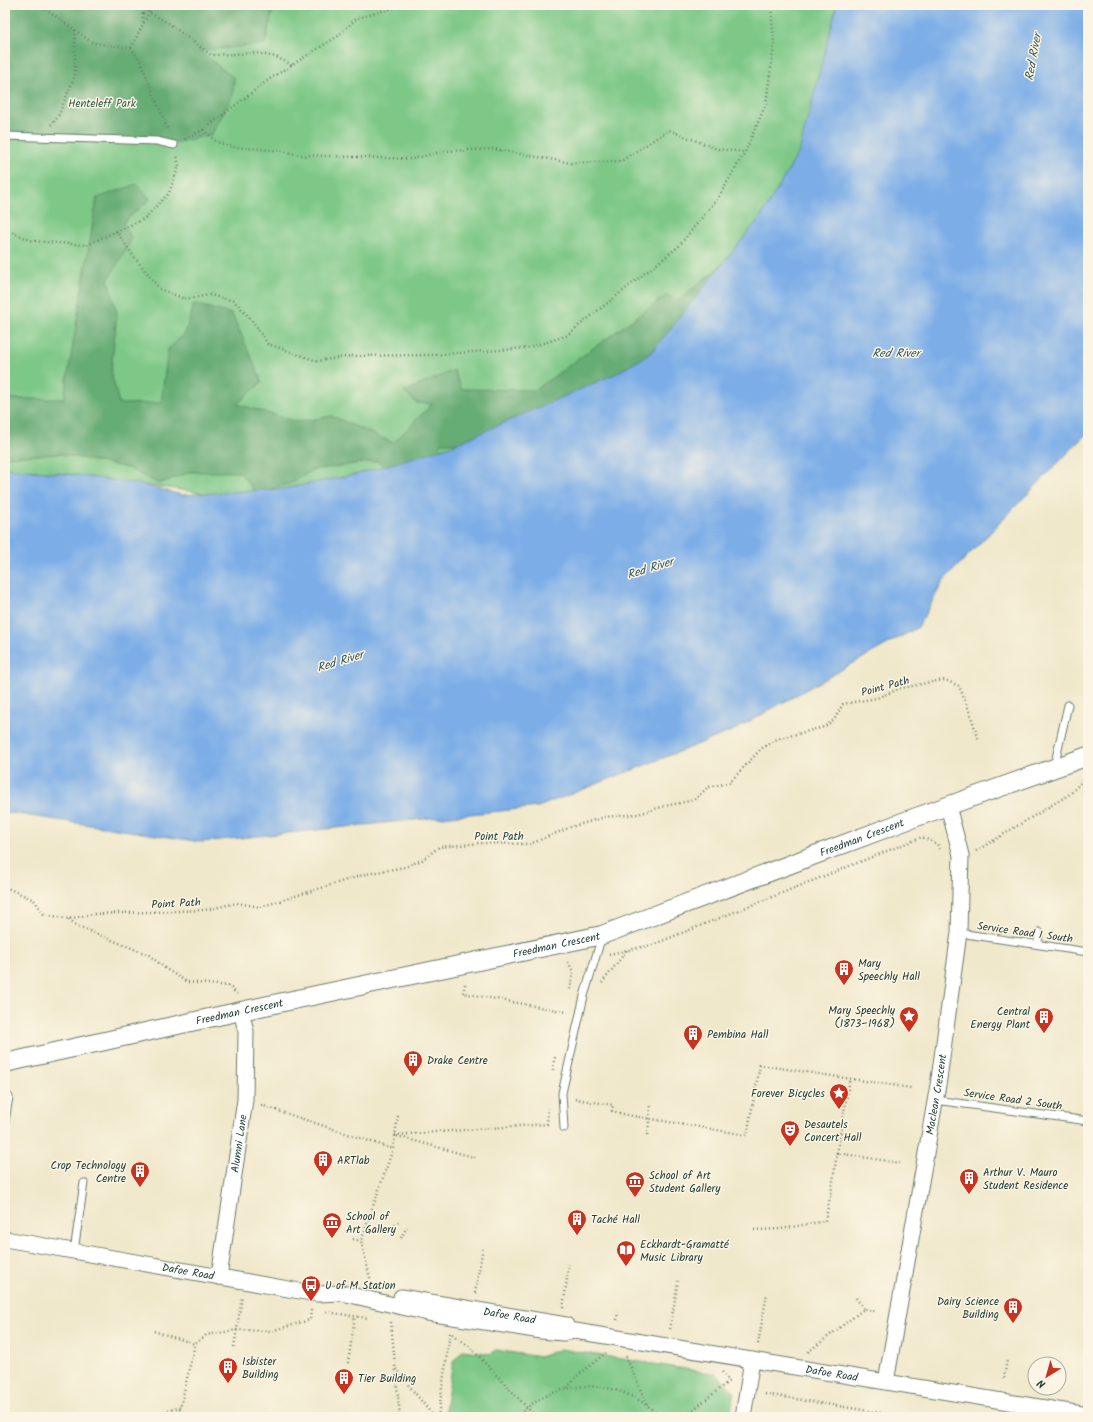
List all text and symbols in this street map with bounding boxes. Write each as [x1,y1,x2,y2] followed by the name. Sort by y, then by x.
[1020,29,1047,82] water label: Red River
[68,95,137,113] park label: Henteleff Park
[872,344,923,363] water label: Red River
[625,552,679,585] water label: Red River
[315,645,369,678] water label: Red River
[859,672,912,702] street label: Point Path
[817,814,908,862] street label: Freedman Crescent
[474,828,524,846] street label: Point Path
[151,894,201,914] street label: Point Path
[976,917,1074,949] street label: Service Road 1 South
[511,927,603,964] street label: Freedman Crescent
[858,955,920,986] place label: Mary Speechly Hall
[833,958,855,986] building icon: Mary Speechly Hall
[194,994,286,1031] street label: Freedman Crescent
[828,1002,896,1033] place label: Mary Speechly (1873–1968)
[970,1003,1031,1034] place label: Central Energy Plant
[898,1005,920,1033] place icon: Mary Speechly (1873–1968)
[1033,1006,1055,1034] building icon: Central Energy Plant
[682,1023,704,1051] building icon: Pembina Hall
[707,1026,769,1044] place label: Pembina Hall
[402,1049,424,1077] building icon: Drake Centre
[427,1052,488,1070] place label: Drake Centre
[921,1052,952,1136] street label: Maclean Crescent
[828,1082,850,1110] place icon: Forever Bicycles
[962,1084,1063,1116] street label: Service Road 2 South
[751,1085,825,1103] place label: Forever Bicycles
[226,1113,253,1174] street label: Alumni Lane
[804,1116,862,1147] place label: Desautels Concert Hall
[779,1119,801,1147] theatre icon: Desautels Concert Hall
[312,1149,334,1177] building icon: ARTlab
[337,1152,370,1170] place label: ARTlab
[51,1157,127,1188] place label: Crop Technology Centre
[129,1160,151,1188] building icon: Crop Technology Centre
[983,1164,1068,1195] place label: Arthur V. Mauro Student Residence
[649,1167,721,1198] place label: School of Art Student Gallery
[958,1167,980,1195] building icon: Arthur V. Mauro Student Residence
[624,1170,646,1198] museum icon: School of Art Student Gallery
[346,1208,397,1239] place label: School of Art Gallery
[566,1208,588,1236] building icon: Taché Hall
[321,1211,343,1239] museum icon: School of Art Gallery
[591,1211,640,1229] place label: Taché Hall
[640,1236,730,1267] place label: Eckhardt-Gramatté Music Library
[615,1239,637,1267] library icon: Eckhardt-Gramatté Music Library
[160,1259,216,1286] street label: Dafoe Road
[300,1274,322,1302] bus stop icon: U of M Station
[325,1277,396,1295] place label: U of M Station
[937,1293,999,1324] place label: Dairy Science Building
[1002,1296,1024,1324] building icon: Dairy Science Building
[482,1303,537,1330] street label: Dafoe Road
[242,1353,279,1384] place label: Isbister Building
[217,1356,239,1384] building icon: Isbister Building
[1027,1356,1067,1396] north arrow
[804,1361,860,1387] street label: Dafoe Road
[333,1367,355,1395] building icon: Tier Building
[358,1370,416,1388] place label: Tier Building
[1033,1374,1050,1392] text: N

